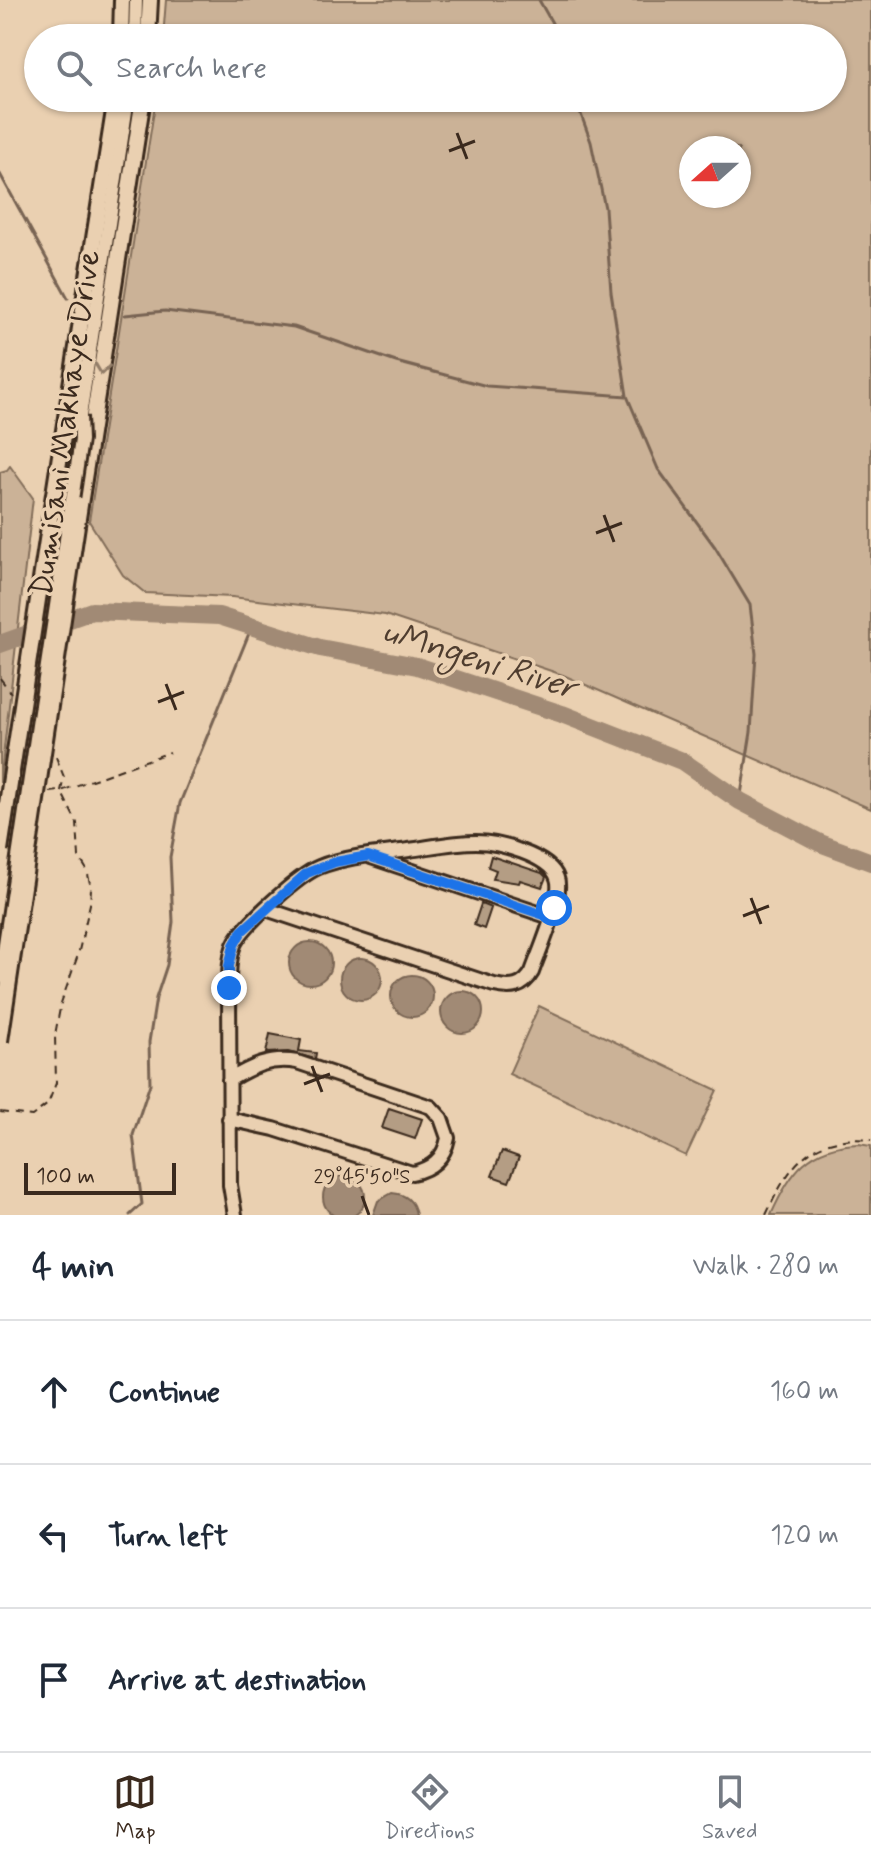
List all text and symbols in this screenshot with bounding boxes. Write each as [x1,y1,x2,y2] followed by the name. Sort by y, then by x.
[24,24,847,112] search box
[52,46,96,90] icon: search
[116,49,267,88] text: Search here
[679,136,751,208] north arrow
[21,247,111,599] street label: Dumisani Makhaye Drive
[94,362,111,376] one-way arrow
[376,609,585,715] water label: uMngeni River
[536,890,572,926] route start
[211,970,247,1006] route end
[24,1159,176,1195] scale bar
[36,1163,95,1191] text: 100 m
[314,1164,410,1191] text: 29°45'50"S
[32,1245,115,1290] text: 4 min
[692,1250,839,1284] text: Walk · 280 m
[32,1370,76,1414] icon: ahead
[108,1373,220,1412] text: Continue
[770,1375,839,1409] text: 160 m
[32,1514,76,1558] icon: left
[108,1517,228,1556] text: Turn left
[770,1519,839,1553] text: 120 m
[32,1658,76,1702] icon: arrive
[108,1661,366,1700] text: Arrive at destination
[113,1770,157,1846] tab: Map
[384,1770,475,1846] tab: Directions
[702,1770,757,1846] tab: Saved

